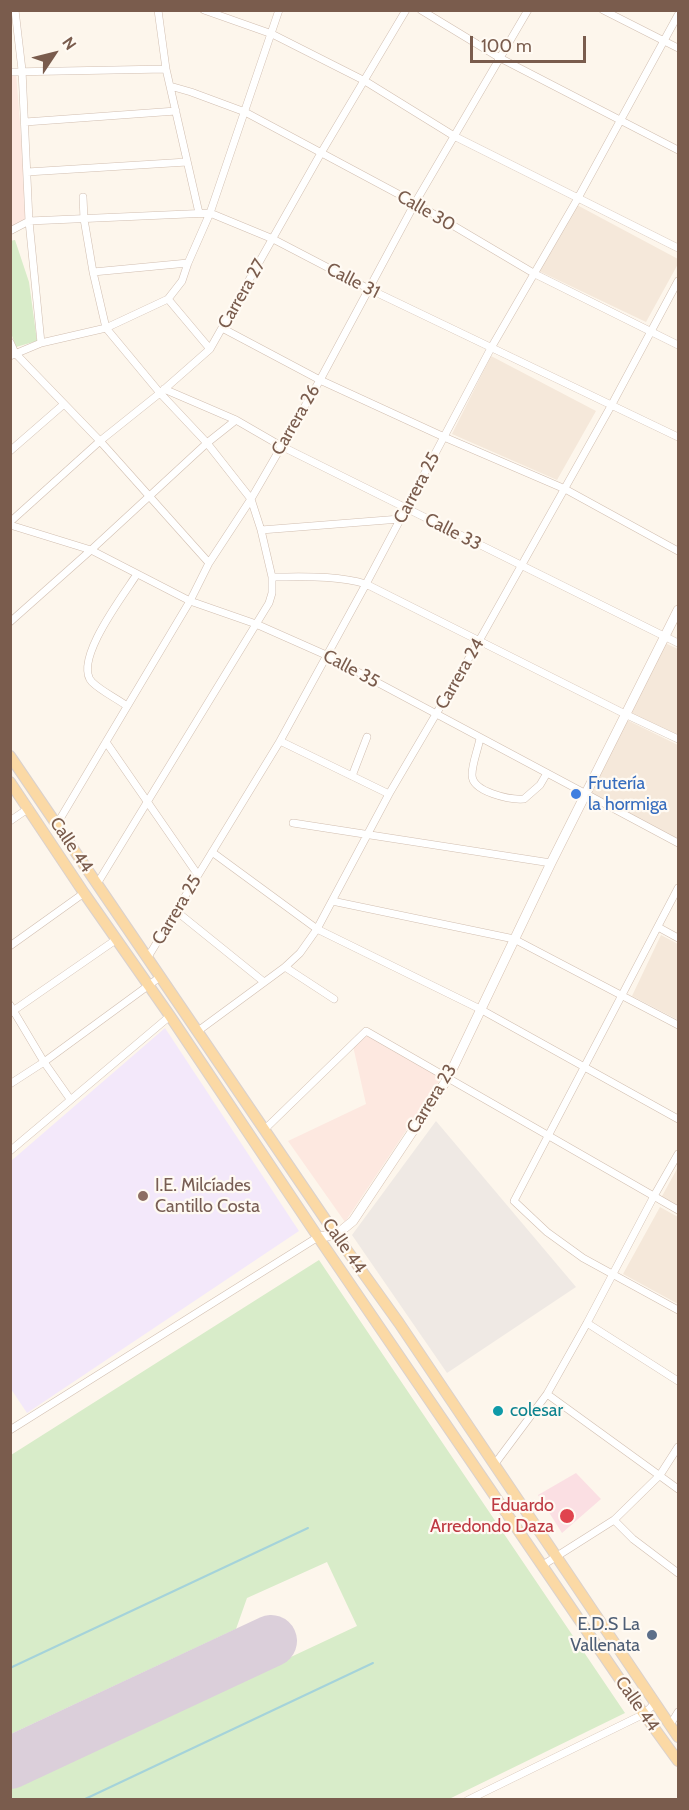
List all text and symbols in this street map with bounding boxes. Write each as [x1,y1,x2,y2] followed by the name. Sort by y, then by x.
[24,24,84,84] north arrow
[473,24,588,62] scale bar
[58,33,80,53] text: N
[481,35,532,57] text: 100 m
[393,186,459,236] street label: Calle 30
[213,255,271,333] street label: Carrera 27
[323,258,383,304] street label: Calle 31
[267,381,325,459] street label: Carrera 26
[389,449,445,527] street label: Carrera 25
[421,509,485,555] street label: Calle 33
[431,635,489,713] street label: Carrera 24
[319,645,383,693] street label: Calle 35
[588,773,667,816] place label: Frutería la hormiga
[569,787,583,801] marker: Frutería la hormiga
[45,813,97,877] street label: Calle 44
[148,871,206,949] street label: Carrera 25
[402,1060,462,1138] street label: Carrera 23
[155,1175,260,1218] place label: I.E. Milcíades Cantillo Costa
[136,1189,150,1203] marker: I.E. Milcíades Cantillo Costa
[317,1214,371,1278] street label: Calle 44
[510,1400,563,1422] place label: colesar
[491,1404,505,1418] marker: colesar
[430,1495,554,1538] place label: Eduardo Arredondo Daza
[558,1507,576,1525] marker: Eduardo Arredondo Daza
[570,1614,640,1656] place label: E.D.S La Vallenata
[645,1628,659,1642] marker: E.D.S La Vallenata
[610,1672,664,1736] street label: Calle 44

